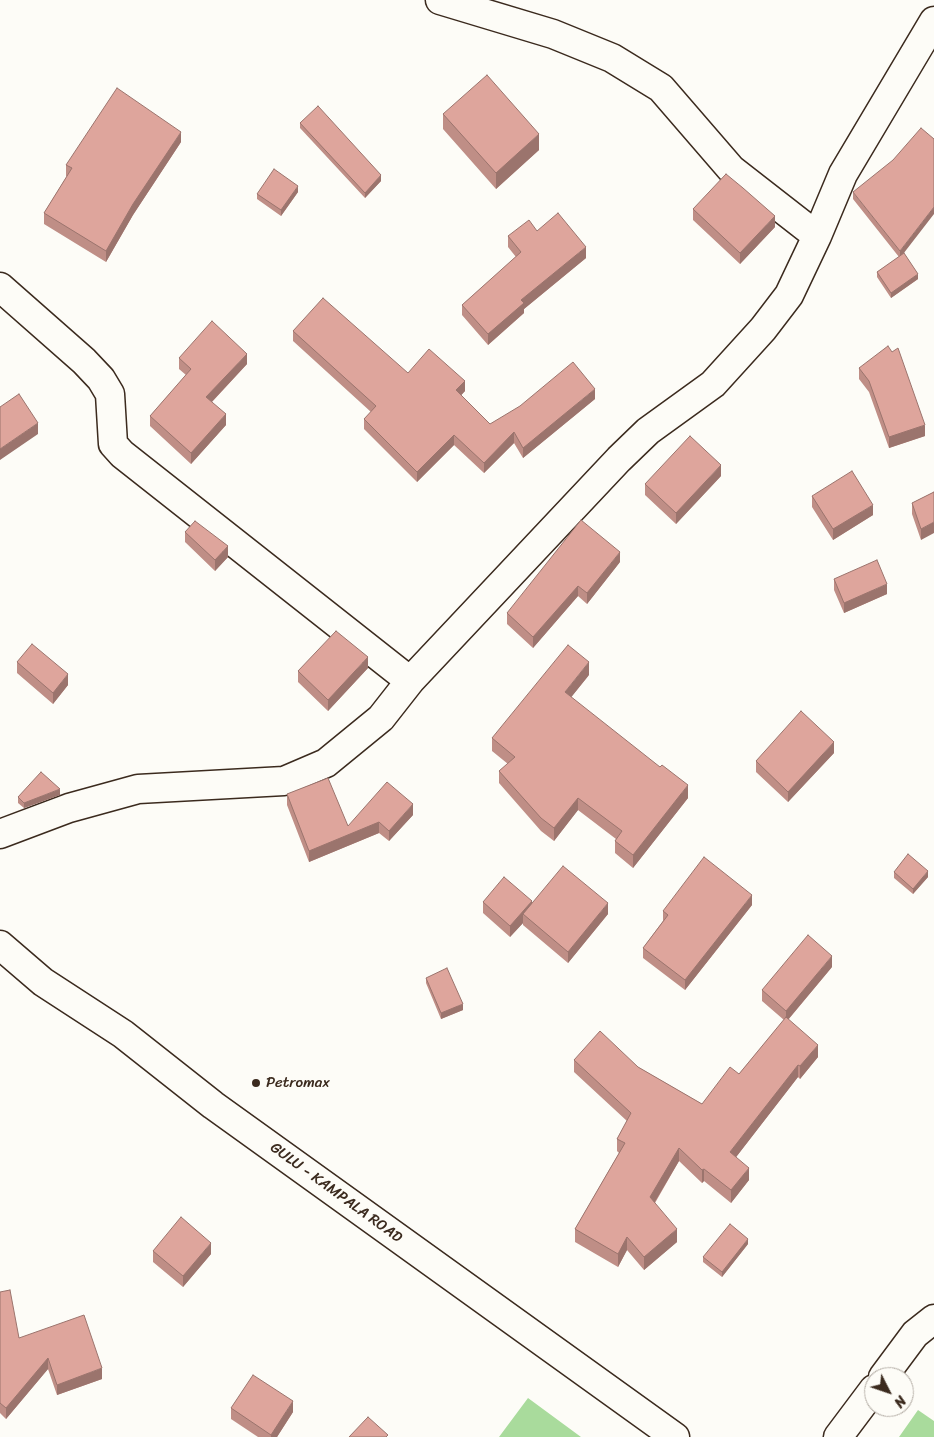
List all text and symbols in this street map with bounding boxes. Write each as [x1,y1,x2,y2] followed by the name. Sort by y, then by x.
[266,1074,330,1092] place label: Petromax
[250,1077,262,1089] marker: Petromax
[266,1139,406,1247] street label: GULU - KAMPALA ROAD
[864,1367,914,1417] north arrow
[887,1390,913,1413] text: N

